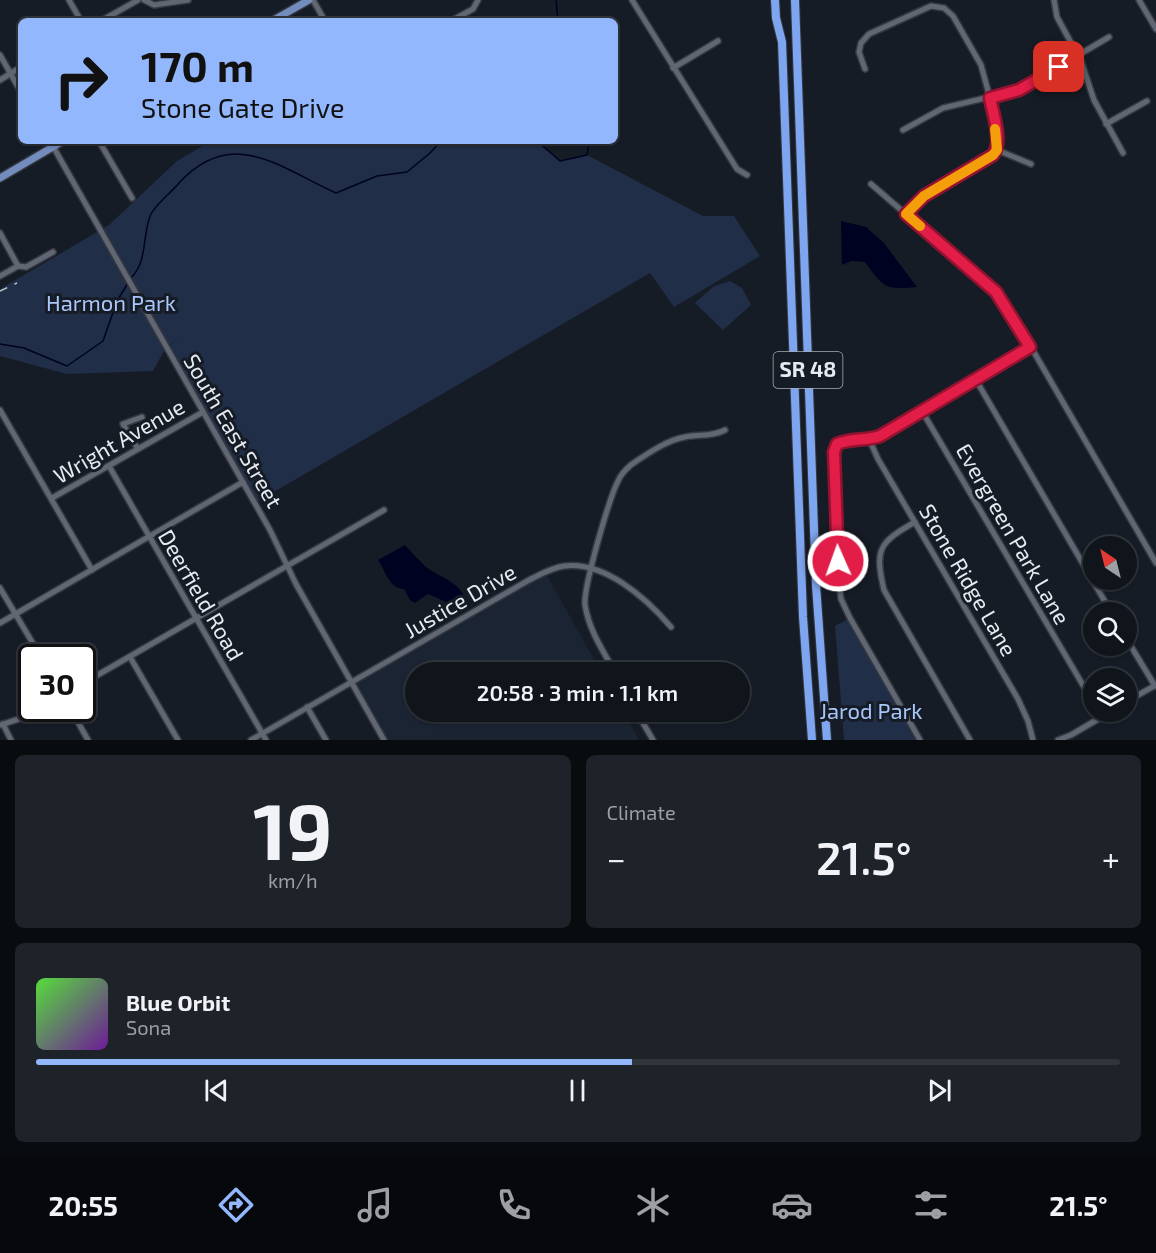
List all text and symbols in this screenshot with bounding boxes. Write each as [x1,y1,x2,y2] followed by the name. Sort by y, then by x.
[141,40,254,90] text: 170 m
[1033,41,1084,92] pin
[42,42,120,120] icon: right
[1042,50,1075,83] icon: arrive
[141,91,345,123] text: Stone Gate Drive
[46,289,176,315] park label: Harmon Park
[179,349,288,512] street label: South East Street
[774,352,842,388] road number: SR 48
[49,392,188,488] street label: Wright Avenue
[952,439,1076,628] street label: Evergreen Park Lane
[915,499,1023,660] street label: Stone Ridge Lane
[154,524,250,665] street label: Deerfield Road
[806,529,870,593] position arrow
[1083,536,1137,590] north arrow
[1083,536,1137,722] map controls
[399,558,520,643] street label: Justice Drive
[1083,602,1137,656] button: search
[18,644,96,722] speed limit sign: 30
[1083,668,1137,722] button: layers
[477,679,678,705] text: 20:58 · 3 min · 1.1 km
[819,697,923,723] park label: Jarod Park
[253,782,333,876] text: 19
[607,800,676,824] text: Climate
[816,830,912,884] text: 21.5°
[607,838,626,878] text: −
[1102,838,1120,878] text: +
[268,868,318,892] text: km/h
[126,989,230,1015] text: Blue Orbit
[126,1015,171,1039] text: Sona
[200,1074,233,1107] icon: previous
[561,1074,594,1107] icon: pause
[923,1074,956,1107] icon: next
[215,1184,257,1226] icon: directions
[354,1184,396,1226] icon: music
[493,1184,535,1226] icon: phone
[632,1184,674,1226] icon: climate
[771,1184,813,1226] icon: car
[910,1184,952,1226] icon: filters
[49,1189,118,1221] text: 20:55
[1049,1189,1107,1221] text: 21.5°

